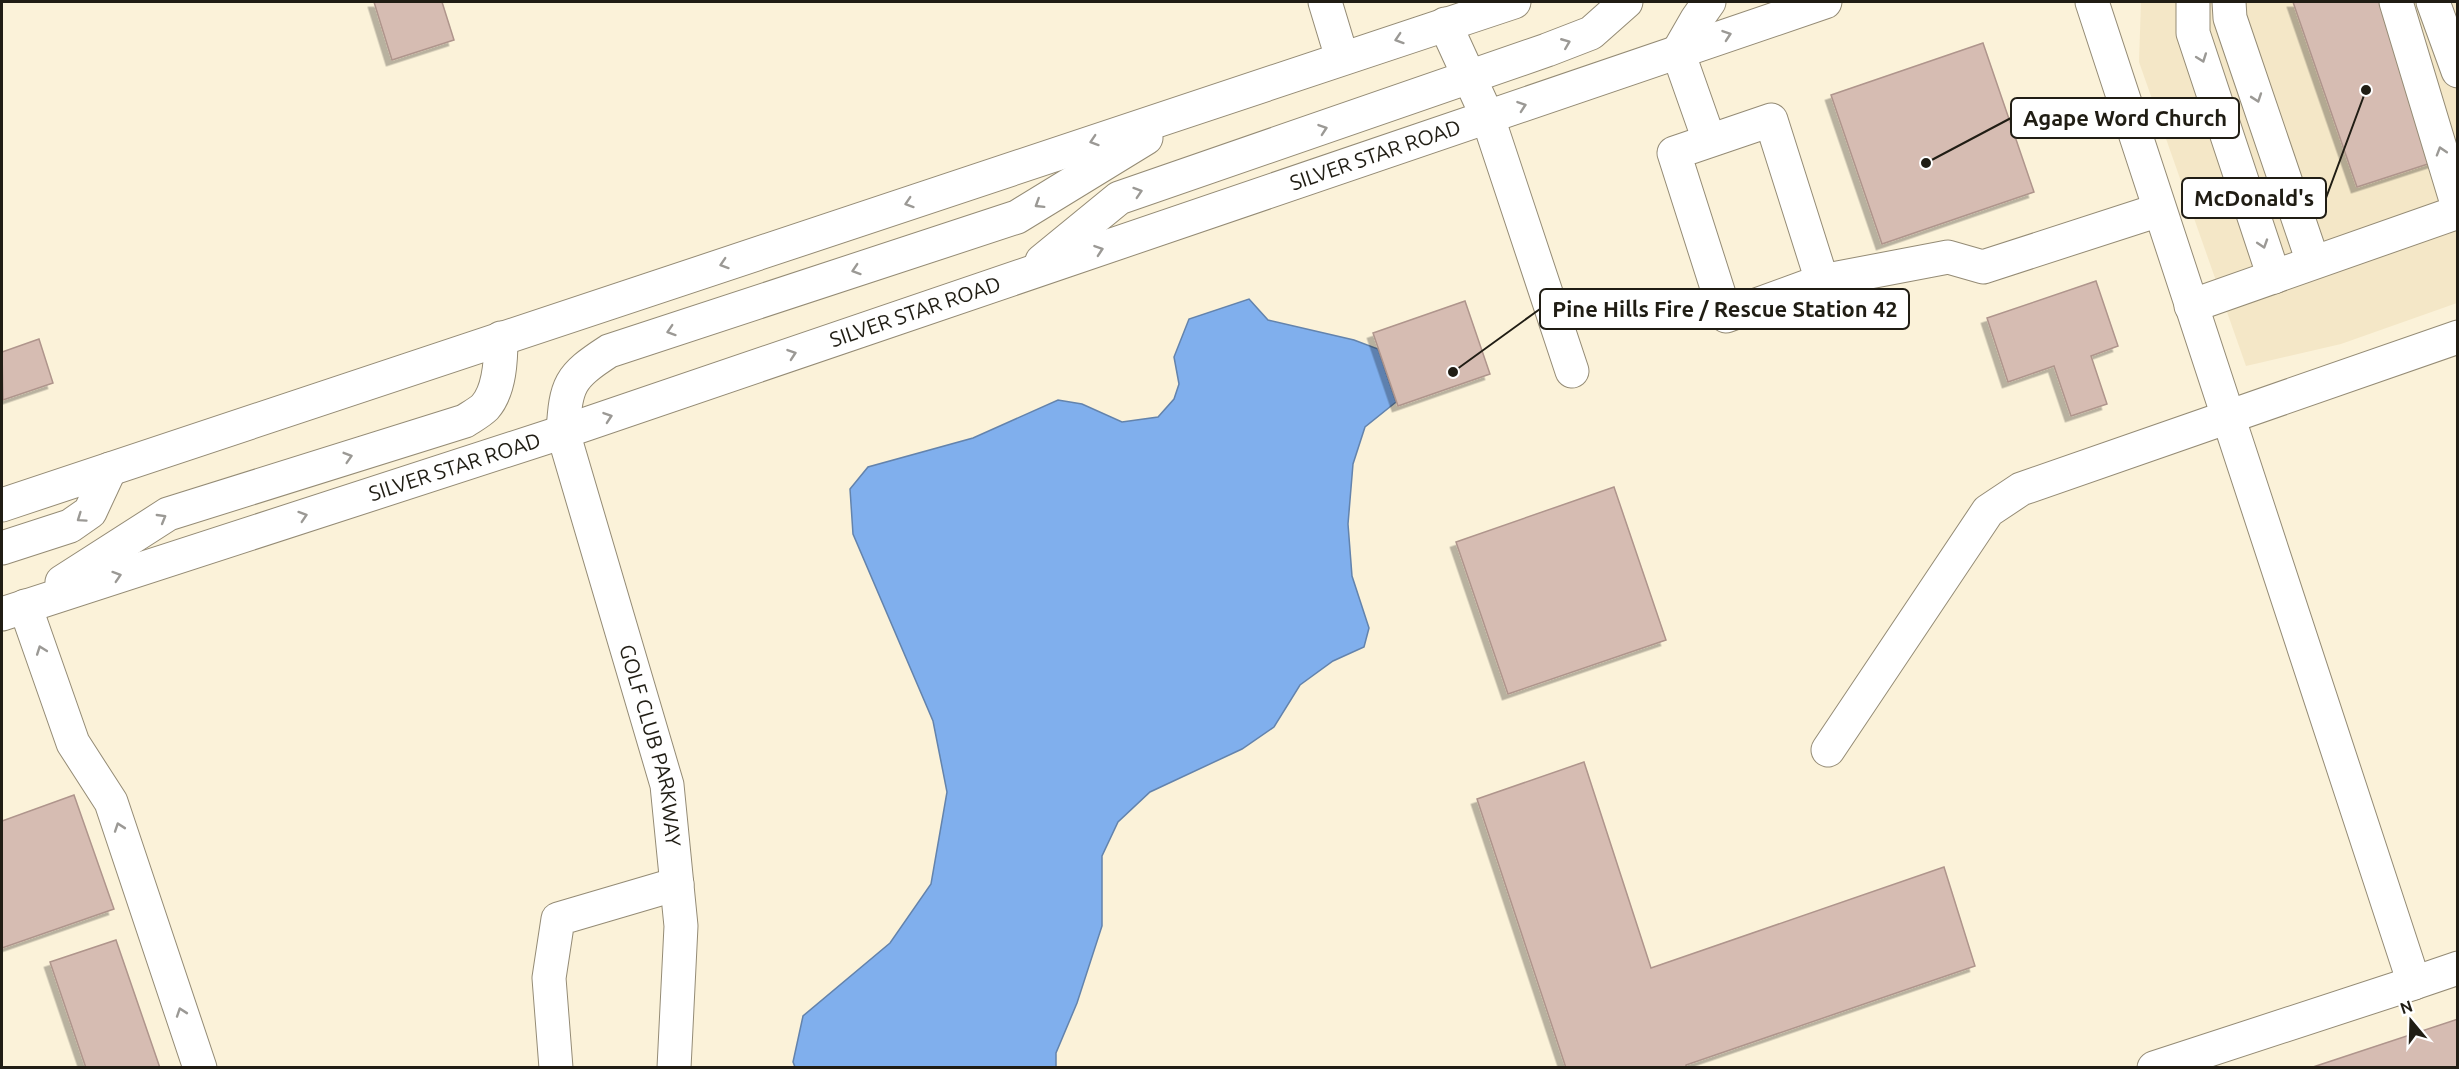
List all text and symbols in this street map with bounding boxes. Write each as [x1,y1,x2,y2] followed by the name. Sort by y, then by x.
[1721,30,1732,43] one-way arrow
[1394,32,1405,45] one-way arrow
[1560,38,1571,50] one-way arrow
[2194,53,2207,63] one-way arrow
[2249,92,2262,103] one-way arrow
[2011,98,2239,138] callout: Agape Word Church
[1516,100,1527,113] one-way arrow
[2023,105,2227,130] text: Agape Word Church
[1286,114,1464,194] street label: SILVER STAR ROAD
[1317,123,1328,136] one-way arrow
[1089,134,1100,146] one-way arrow
[2436,147,2448,157] one-way arrow
[2182,178,2326,218] callout: McDonald's
[2194,185,2314,210] text: McDonald's
[1132,187,1143,199] one-way arrow
[904,195,915,208] one-way arrow
[1035,196,1045,208] one-way arrow
[2256,238,2268,249] one-way arrow
[1093,244,1104,257] one-way arrow
[719,257,730,270] one-way arrow
[851,263,862,275] one-way arrow
[826,271,1004,351] street label: SILVER STAR ROAD
[1540,289,1909,329] callout: Pine Hills Fire / Rescue Station 42
[1552,296,1898,321] text: Pine Hills Fire / Rescue Station 42
[666,324,677,336] one-way arrow
[786,349,797,361] one-way arrow
[602,411,613,424] one-way arrow
[366,427,543,505] street label: SILVER STAR ROAD
[342,452,353,465] one-way arrow
[77,511,88,522] one-way arrow
[297,511,308,524] one-way arrow
[156,513,167,525] one-way arrow
[111,571,122,584] one-way arrow
[615,641,686,848] street label: GOLF CLUB PARKWAY
[35,645,48,656] one-way arrow
[114,822,127,833] one-way arrow
[2381,991,2441,1051] north arrow
[2398,996,2415,1017] text: N
[176,1007,188,1018] one-way arrow

